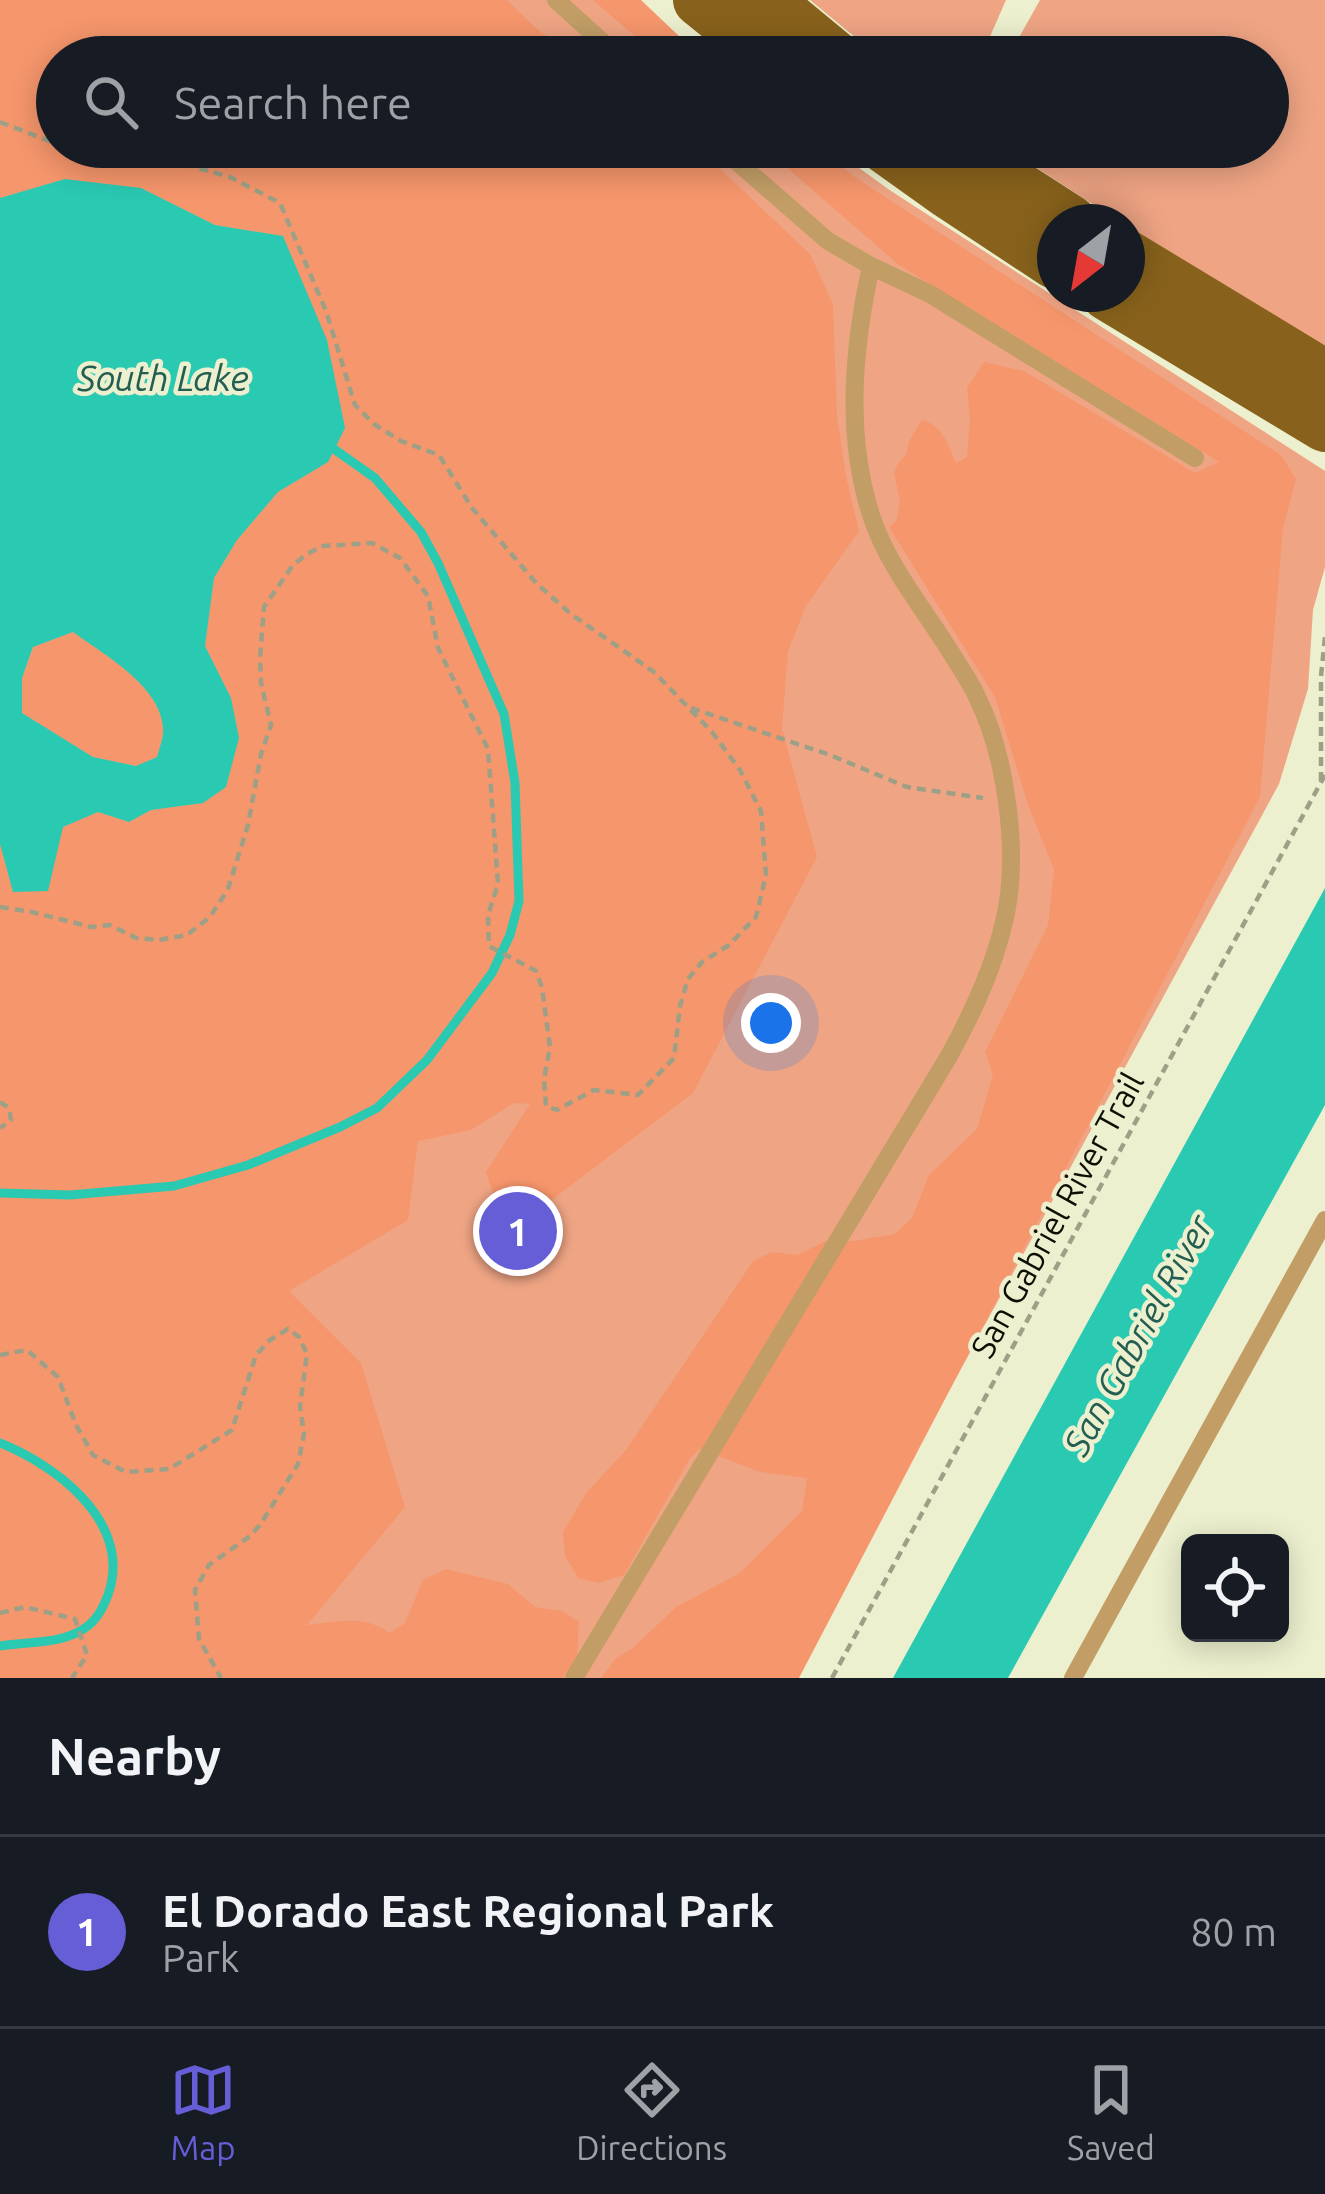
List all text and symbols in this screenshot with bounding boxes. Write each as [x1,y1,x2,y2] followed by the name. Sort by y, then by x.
[36,36,1289,168] search box
[78,69,144,135] icon: search
[174,77,412,128] text: Search here
[1037,204,1145,312] north arrow
[76,357,249,398] water label: South Lake
[741,993,801,1053] your location
[962,1065,1152,1365] street label: San Gabriel River Trail
[479,1186,557,1276] pin: 1
[1054,1207,1222,1463] water label: San Gabriel River
[1181,1534,1289,1642] map controls
[1181,1534,1289,1642] button: locate
[48,1727,221,1785] text: Nearby
[162,1885,774,1936] text: El Dorado East Regional Park
[76,1910,98,1953] text: 1
[1190,1910,1277,1953] text: 80 m
[162,1936,240,1979] text: Park
[170,2057,236,2166] tab: Map
[576,2057,727,2166] tab: Directions
[1067,2057,1155,2166] tab: Saved

